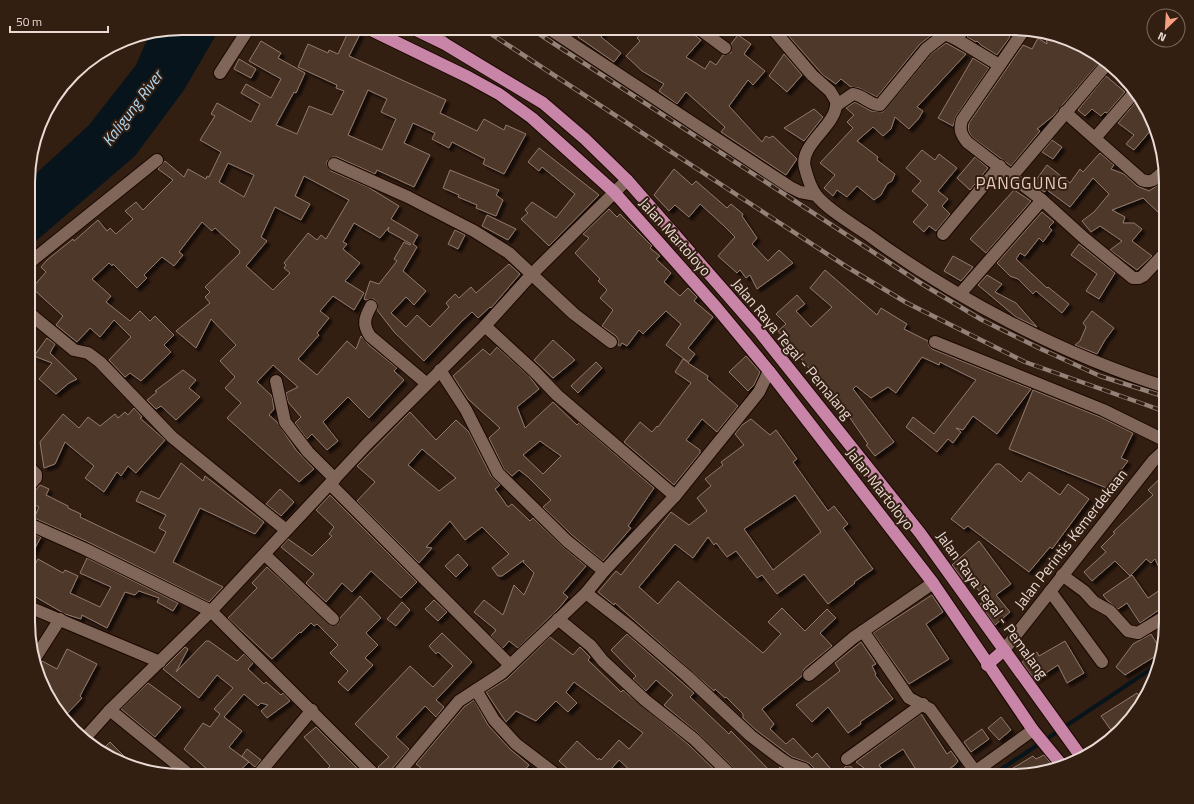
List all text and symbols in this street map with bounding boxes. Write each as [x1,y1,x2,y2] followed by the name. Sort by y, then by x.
[10,8,108,34] scale bar
[1146,8,1186,48] north arrow
[16,12,42,31] text: 50 m
[1155,28,1169,46] text: N
[96,64,170,151] water label: Kaligung River
[975,170,1069,196] district label: PANGGUNG
[634,192,717,281] street label: Jalan Martoloyo
[726,273,859,424] street label: Jalan Raya Tegal - Pemalang
[841,443,920,535] street label: Jalan Martoloyo
[1008,464,1133,614] street label: Jalan Perintis Kemerdekaan
[931,526,1054,684] street label: Jalan Raya Tegal - Pemalang

